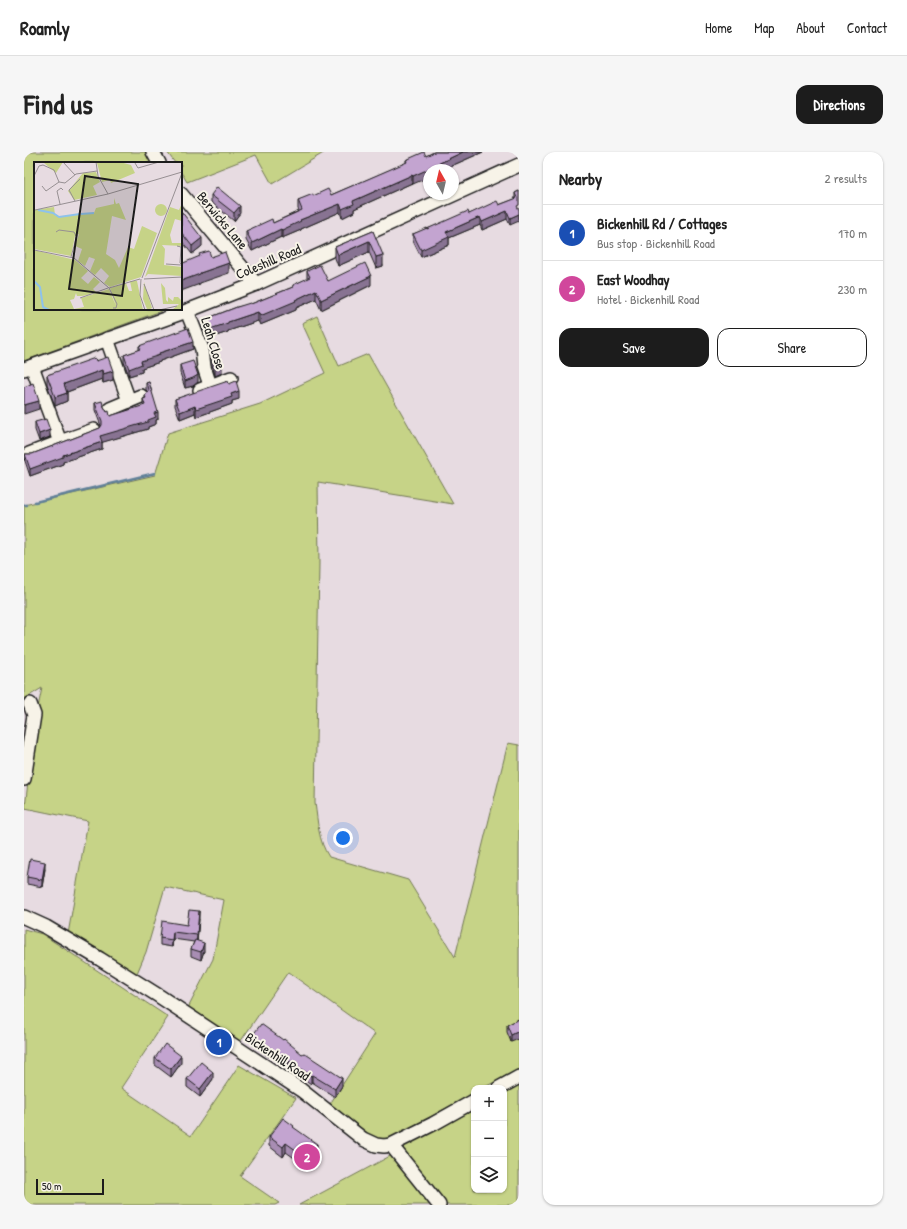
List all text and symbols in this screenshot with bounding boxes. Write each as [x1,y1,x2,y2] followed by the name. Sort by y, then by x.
[20,15,70,41] text: Roamly
[705,18,732,37] text: Home
[754,18,774,37] text: Map
[796,18,825,37] text: About
[847,18,887,37] text: Contact
[24,85,93,123] text: Find us
[796,85,883,124] button: Directions
[34,162,182,310] inset map
[423,164,459,200] north arrow
[559,167,602,190] text: Nearby
[825,169,867,187] text: 2 results
[193,187,253,253] street label: Berwicks Lane
[597,213,727,234] text: Bickenhill Rd / Cottages
[570,224,574,242] text: 1
[838,224,867,242] text: 170 m
[597,234,715,252] text: Bus stop · Bickenhill Road
[232,239,304,283] street label: Coleshill Road
[597,269,670,290] text: East Woodhay
[569,280,575,298] text: 2
[837,280,867,298] text: 230 m
[597,290,699,308] text: Hotel · Bickenhill Road
[197,315,231,372] street label: Leah Close
[559,328,709,367] button: Save
[717,328,867,367] button: Share
[333,828,353,848] your location
[206,1027,232,1057] pin: 1
[242,1027,315,1085] street label: Bickenhill Road
[471,1085,507,1193] map controls
[471,1085,507,1121] button: +
[471,1121,507,1157] button: −
[294,1142,320,1172] pin: 2
[471,1157,507,1193] button: layers
[36,1177,104,1196] scale bar
[42,1179,62,1193] text: 50 m

